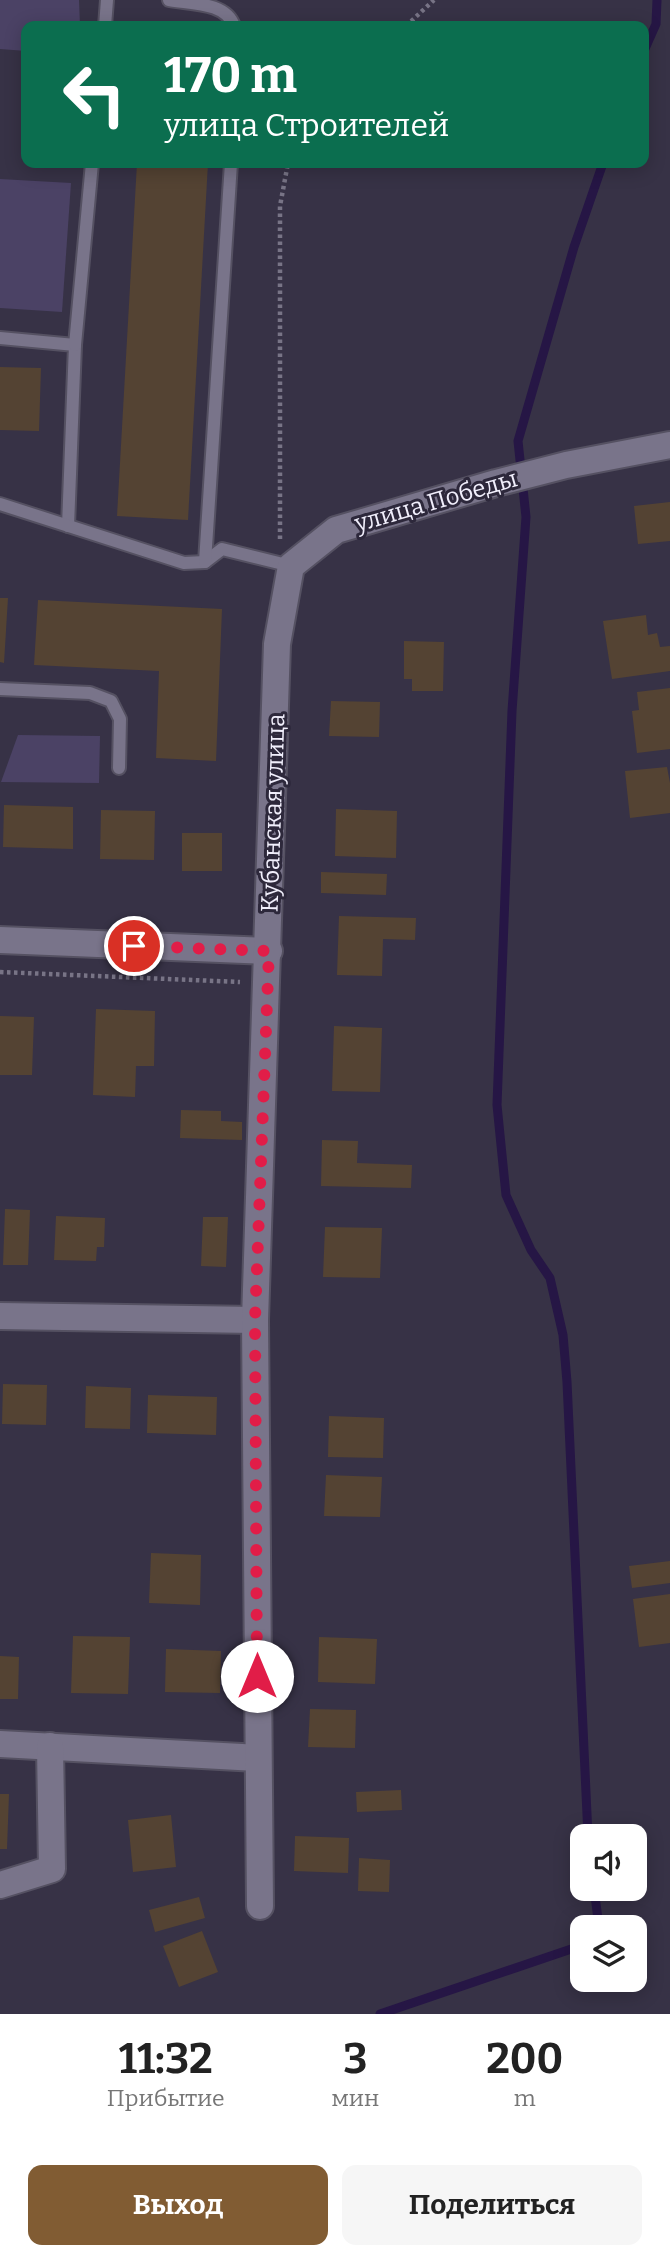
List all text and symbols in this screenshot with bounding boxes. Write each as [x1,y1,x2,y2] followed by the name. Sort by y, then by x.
[164,46,297,105] text: 170 m
[49,49,140,140] icon: left
[164,106,449,144] text: улица Строителей
[350,464,521,538] street label: улица Победы
[256,713,290,913] street label: Кубанская улица
[104,916,164,976] pin
[115,927,153,965] icon: arrive
[220,1639,294,1713] position arrow
[570,1824,647,1992] map controls
[570,1824,647,1901] button: sound
[570,1915,647,1992] button: layers
[119,2034,213,2084] text: 11:32
[343,2034,368,2084] text: 3
[486,2034,563,2084] text: 200
[107,2084,225,2112] text: Прибытие
[332,2084,379,2112] text: мин
[514,2084,536,2112] text: m
[28,2165,328,2245] button: Выход
[342,2165,642,2245] button: Поделиться

